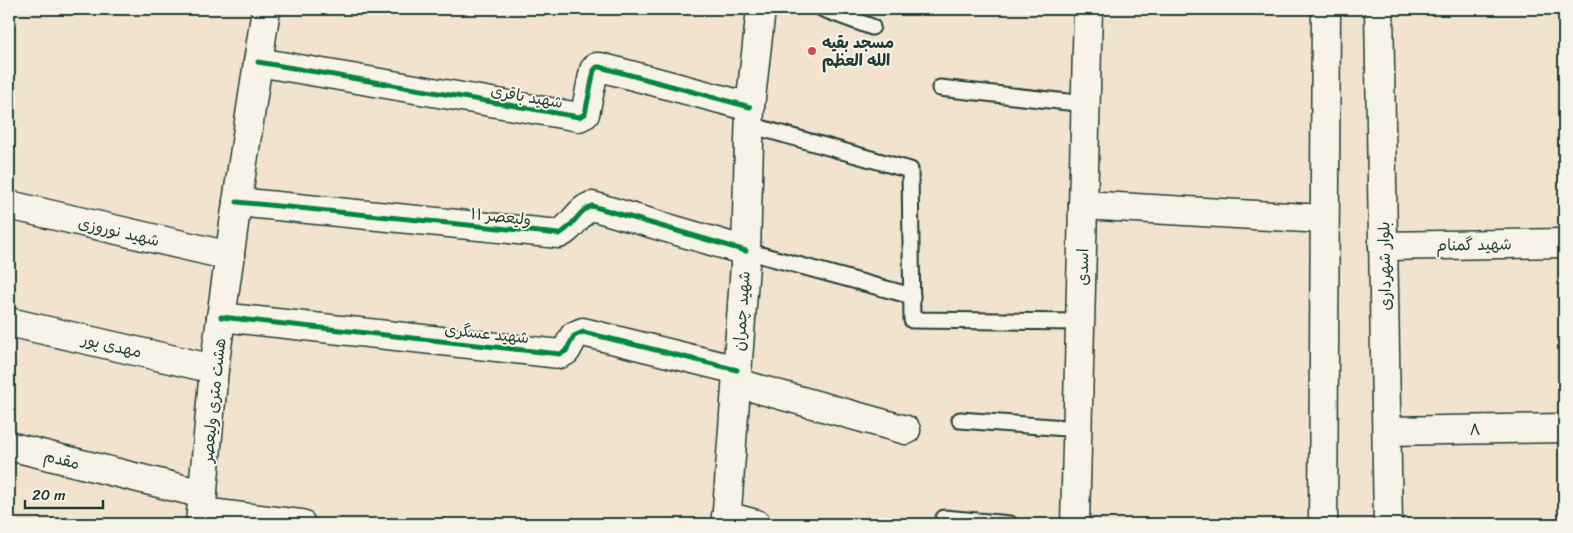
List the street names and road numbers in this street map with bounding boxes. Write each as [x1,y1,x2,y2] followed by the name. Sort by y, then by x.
[488,76,565,117] street label: شهید باقری
[469,199,533,234] street label: ولیعصر ۱۱
[75,208,163,255] street label: شهید نوروزی
[1369,221,1400,311] street label: بلوار شهرداری
[1436,229,1512,260] street label: شهید گمنام
[1068,248,1097,286] street label: اسدی
[724,270,759,352] street label: شهید چمران
[443,315,531,352] street label: شهید عسگری
[77,324,145,366] street label: مهدی پور
[192,336,234,466] street label: هشت متری ولیعصر
[1469,415,1481,444] street label: ۸
[41,441,83,478] street label: مقدم

